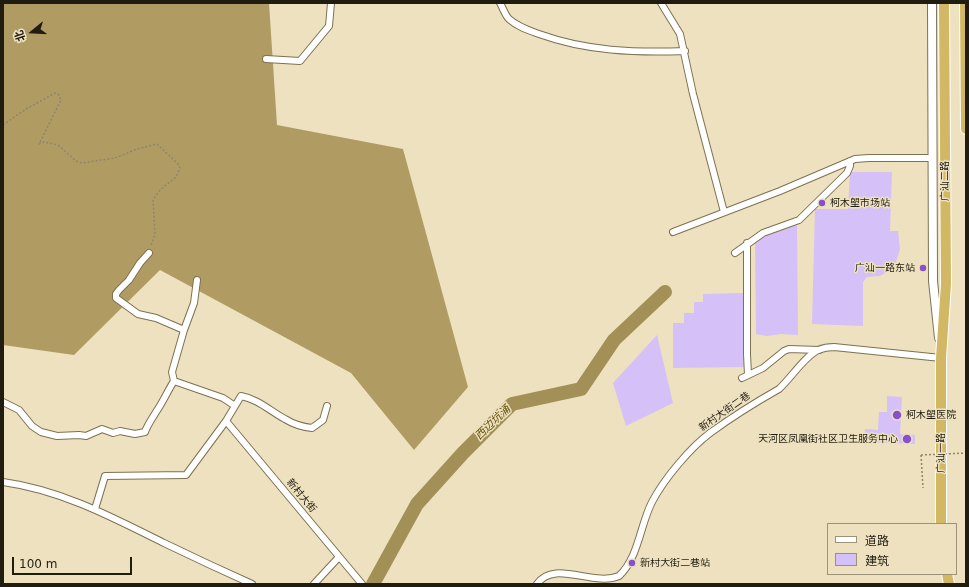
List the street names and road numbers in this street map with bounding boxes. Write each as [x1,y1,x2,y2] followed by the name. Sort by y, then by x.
[939,161,951,201] street label: 广汕二路
[697,390,753,434] street label: 新村大街二巷
[935,433,947,473] street label: 广汕一路
[284,477,318,515] street label: 新村大街

